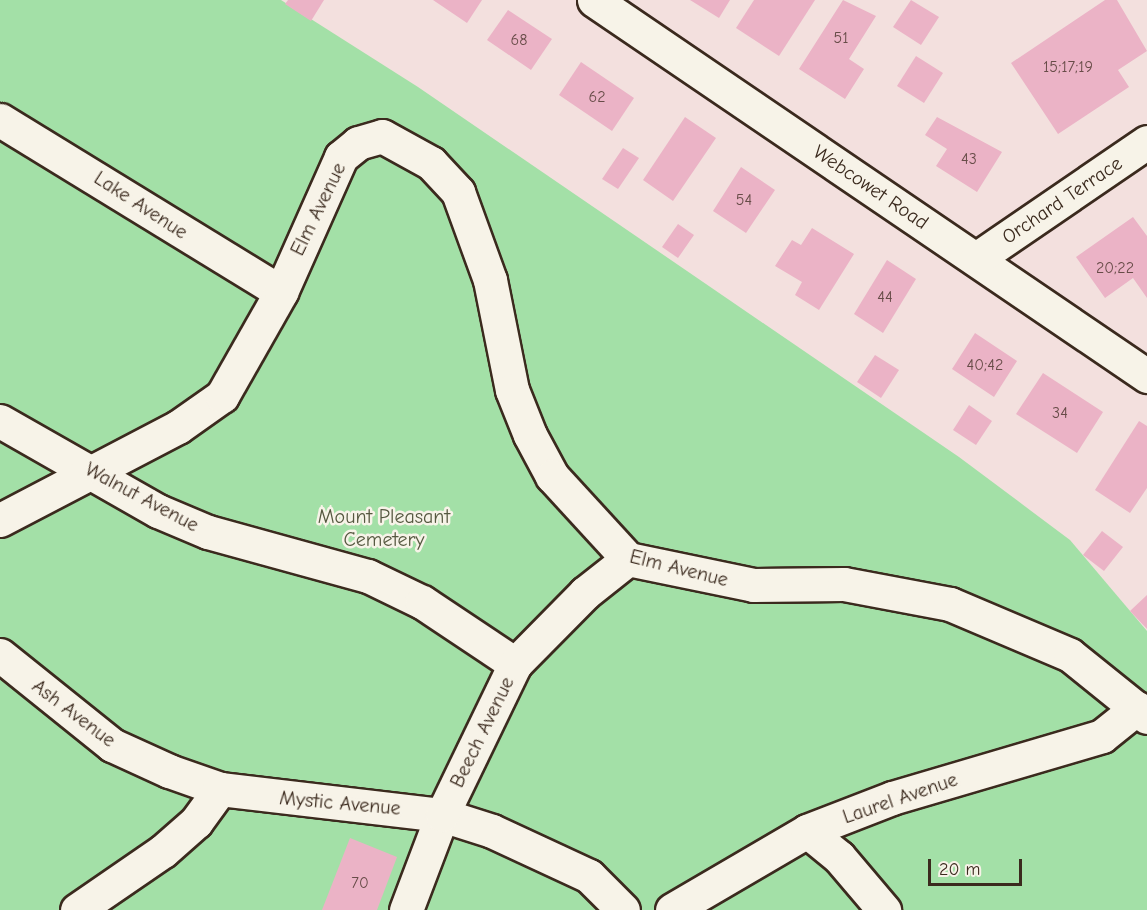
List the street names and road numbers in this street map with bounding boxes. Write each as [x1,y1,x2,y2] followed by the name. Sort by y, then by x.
[809,140,933,234] street label: Webcowet Road
[997,151,1127,249] street label: Orchard Terrace
[285,159,351,259] street label: Elm Avenue
[90,166,192,244] street label: Lake Avenue
[81,457,203,537] street label: Walnut Avenue
[627,544,731,592] street label: Elm Avenue
[445,673,519,791] street label: Beech Avenue
[28,674,120,752] street label: Ash Avenue
[839,767,961,829] street label: Laurel Avenue
[278,786,402,820] street label: Mystic Avenue

